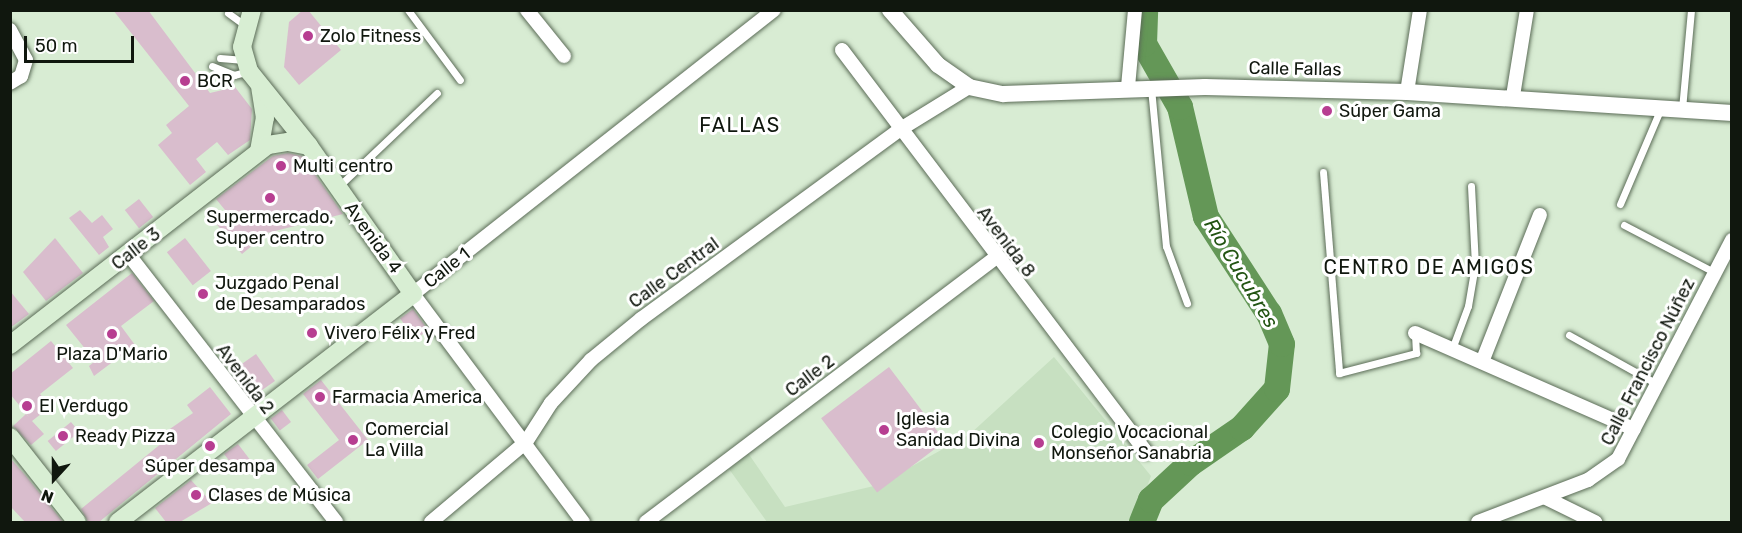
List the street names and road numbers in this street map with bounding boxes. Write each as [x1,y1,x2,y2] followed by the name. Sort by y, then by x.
[1248,57,1342,81] street label: Calle Fallas
[340,198,406,278] street label: Avenida 4
[972,202,1040,282] street label: Avenida 8
[107,223,165,275] street label: Calle 3
[625,233,723,313] street label: Calle Central
[420,243,474,293] street label: Calle 1
[1596,275,1700,449] street label: Calle Francisco Núñez
[212,340,278,418] street label: Avenida 2
[781,351,839,401] street label: Calle 2

